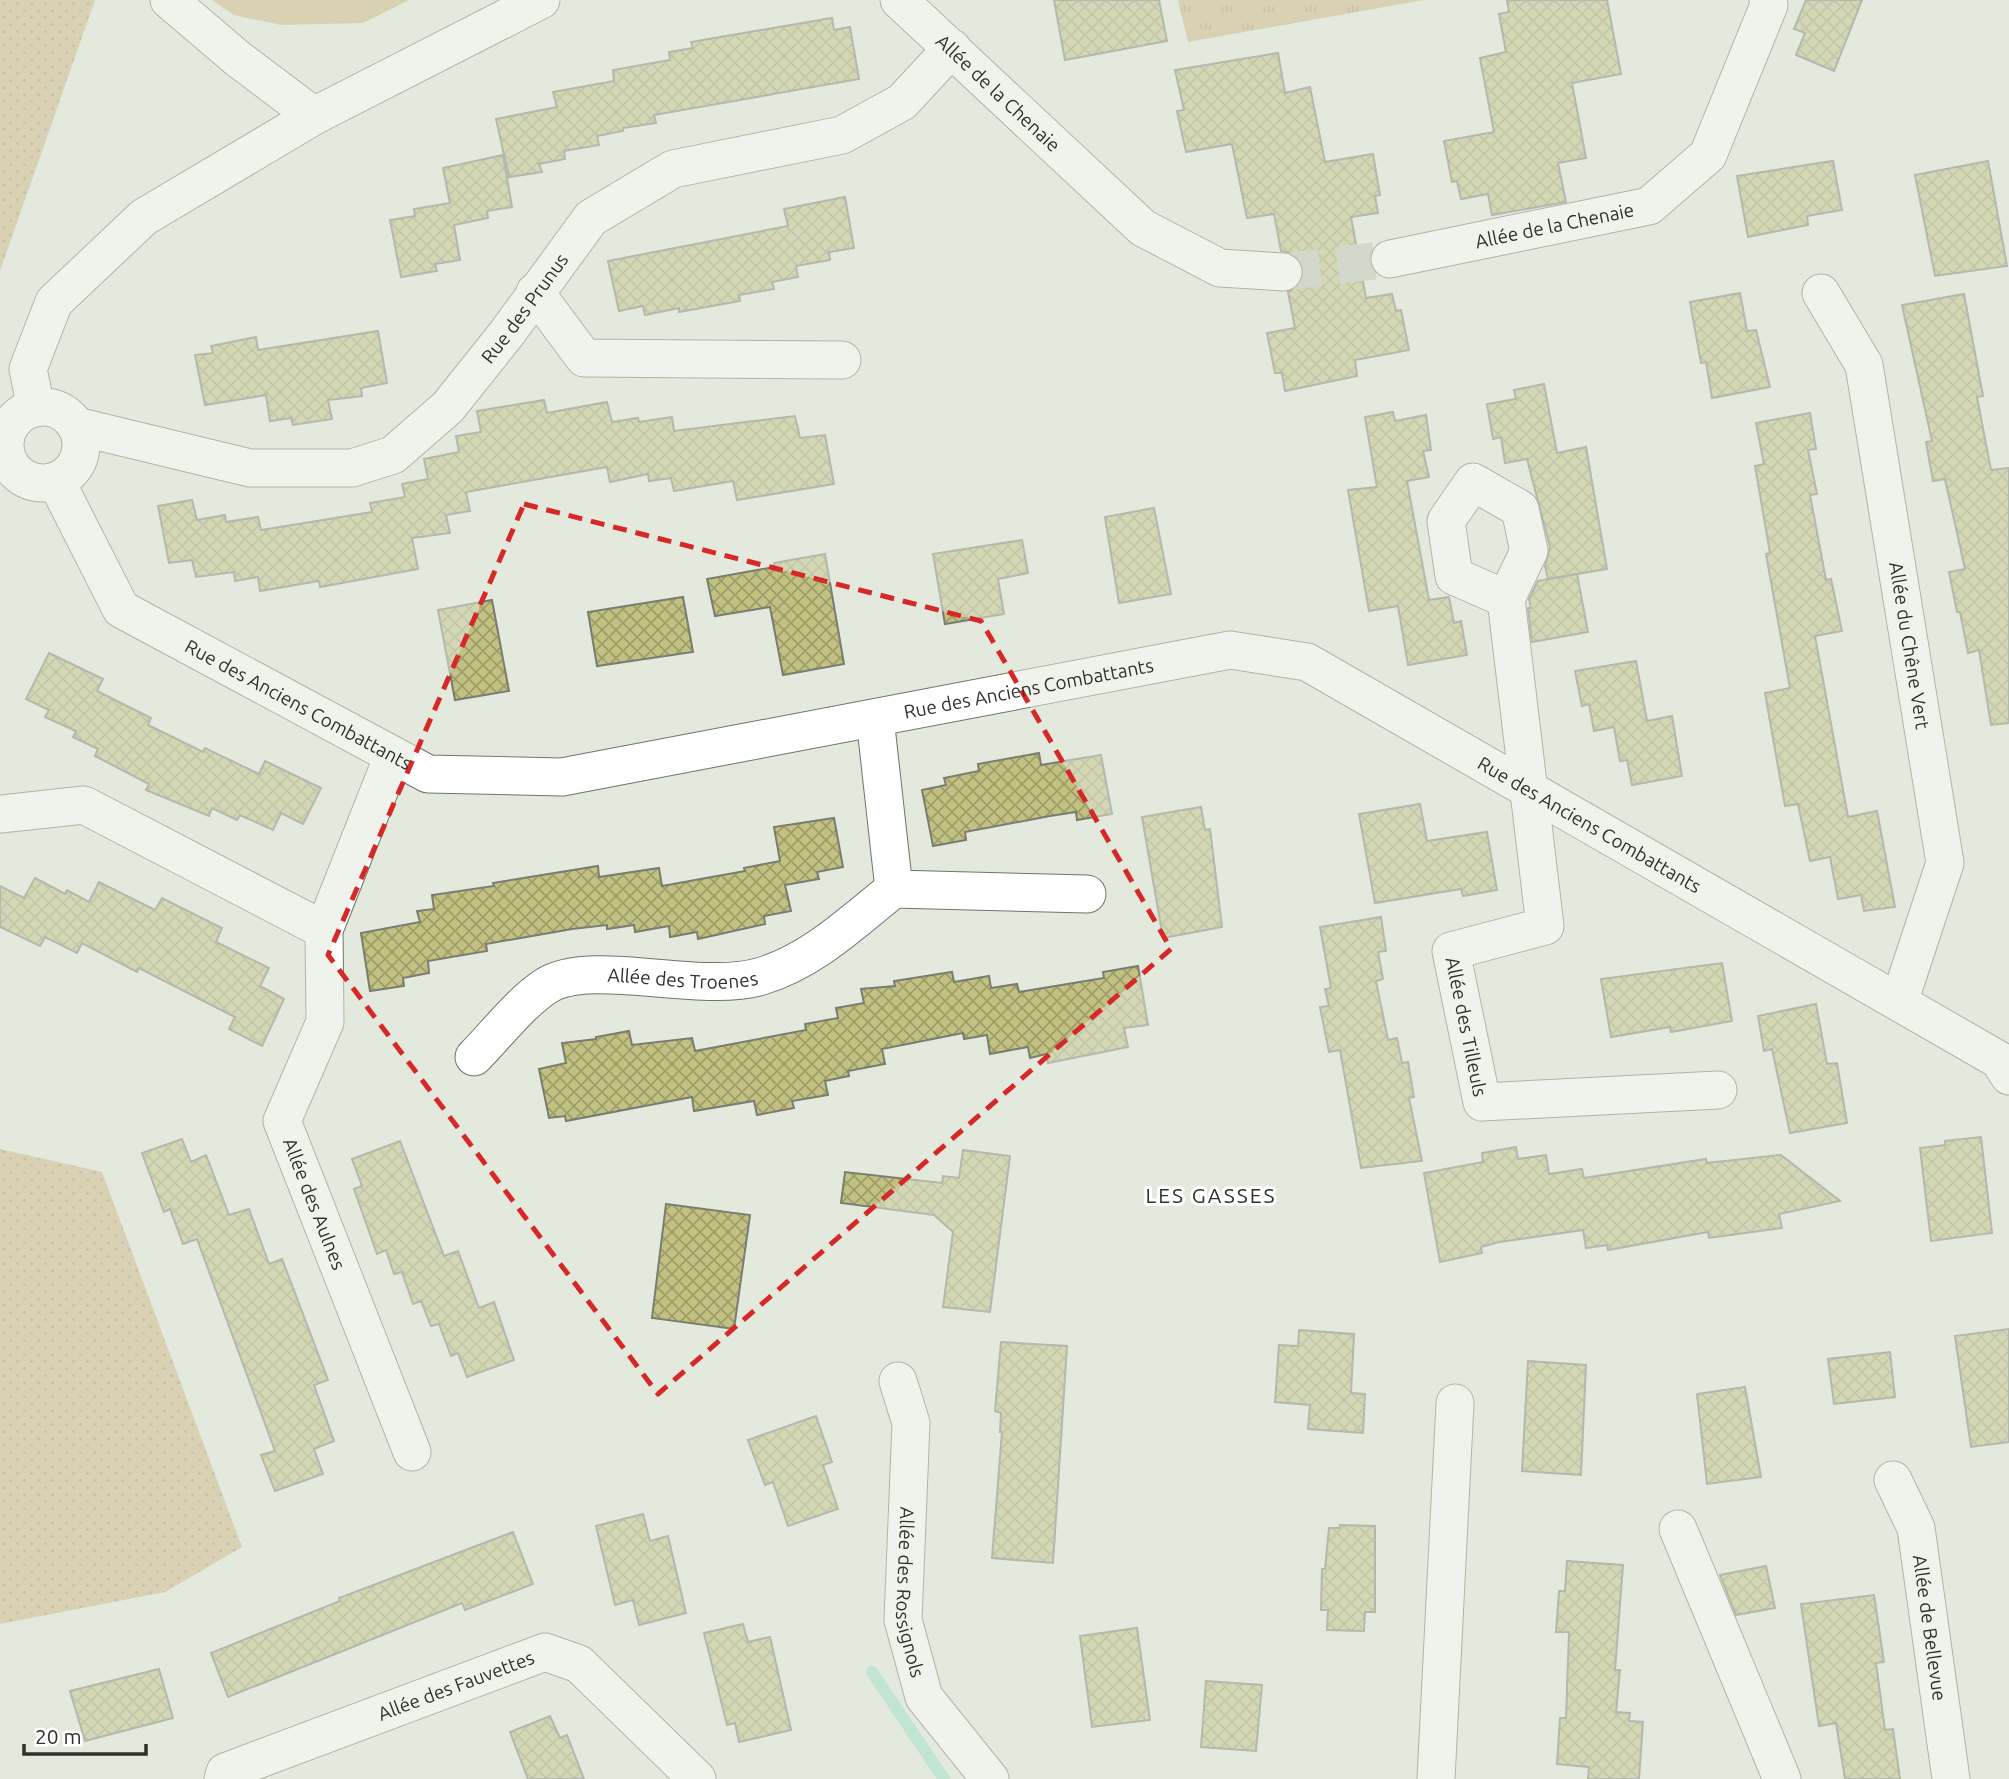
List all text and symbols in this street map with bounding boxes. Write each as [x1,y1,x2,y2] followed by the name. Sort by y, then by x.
[932,30,1065,156] street label: Allée de la Chenaie
[1473,198,1636,252] street label: Allée de la Chenaie
[476,249,572,367] street label: Rue des Prunus
[1885,560,1934,731] street label: Allée du Chêne Vert
[181,635,415,774] street label: Rue des Anciens Combattants
[902,654,1155,723] street label: Rue des Anciens Combattants
[1474,752,1705,897] street label: Rue des Anciens Combattants
[1441,955,1492,1098] street label: Allée des Tilleuls
[607,964,760,993] street label: Allée des Troenes
[279,1135,350,1273] street label: Allée des Aulnes
[1146,1183,1277,1207] district label: LES GASSES
[892,1506,929,1680] street label: Allée des Rossignols
[1909,1553,1951,1702] street label: Allée de Bellevue
[375,1646,537,1725] street label: Allée des Fauvettes
[24,1712,147,1756] scale bar
[35,1724,82,1748] text: 20 m

